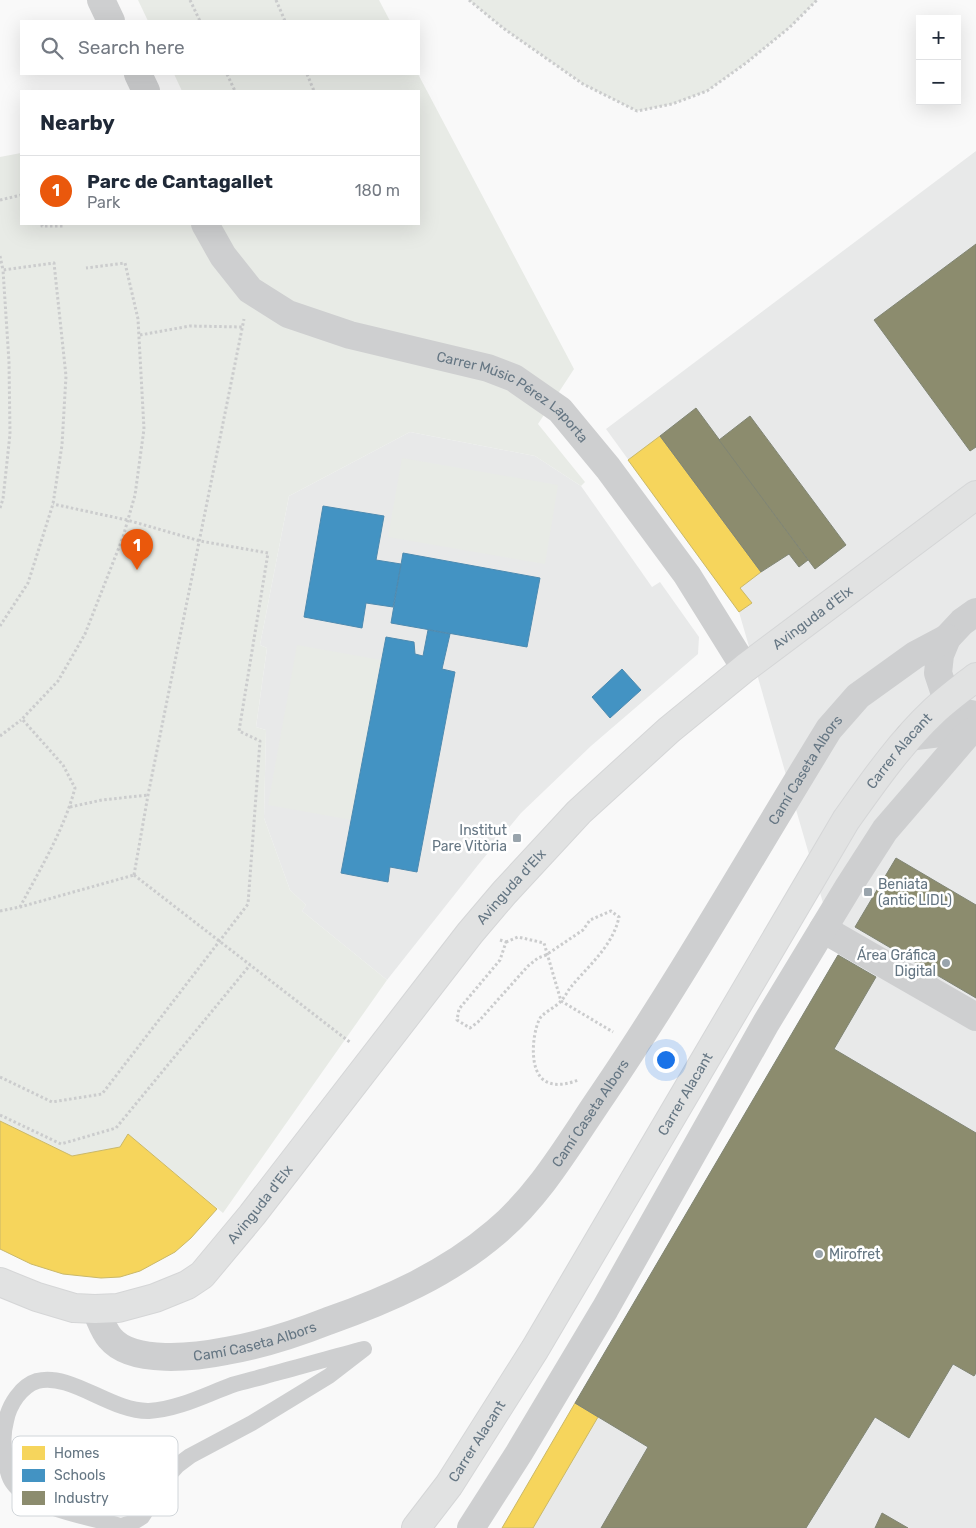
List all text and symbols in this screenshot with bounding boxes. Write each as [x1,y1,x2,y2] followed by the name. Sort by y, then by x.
[916,15,961,105] map controls
[916,15,961,60] button: +
[20,20,420,75] search box
[38,34,66,62] icon: search
[78,36,185,59] text: Search here
[916,60,961,105] button: −
[40,110,115,135] text: Nearby
[87,170,273,193] text: Parc de Cantagallet
[52,181,60,200] text: 1
[355,181,400,200] text: 180 m
[87,193,120,212] text: Park
[435,348,591,446] street label: Carrer Músic Pérez Laporta
[121,529,153,570] pin: 1
[769,582,857,653] street label: Avinguda d'Elx
[863,709,936,792] street label: Carrer Alacant
[765,712,846,828] street label: Camí Caseta Albors
[432,822,508,855] place label: Institut Pare Vitòria
[511,832,523,844] marker: Institut Pare Vitòria
[473,845,550,928] street label: Avinguda d'Elx
[878,876,952,909] place label: Beniata (antic LIDL)
[862,886,874,898] marker: Beniata (antic LIDL)
[857,946,936,980] place label: Área Gráfica Digital
[940,957,952,969] marker: Área Gráfica Digital
[653,1047,679,1073] your location
[654,1049,717,1139] street label: Carrer Alacant
[548,1056,633,1171] street label: Camí Caseta Albors
[224,1161,297,1247] street label: Avinguda d'Elx
[829,1246,881,1263] place label: Mirofret
[813,1248,825,1260] marker: Mirofret
[192,1318,319,1365] street label: Camí Caseta Albors
[445,1397,510,1485] street label: Carrer Alacant
[12,1436,178,1516] legend
[54,1445,99,1462] text: Homes
[54,1467,106,1484] text: Schools
[54,1490,109,1507] text: Industry

